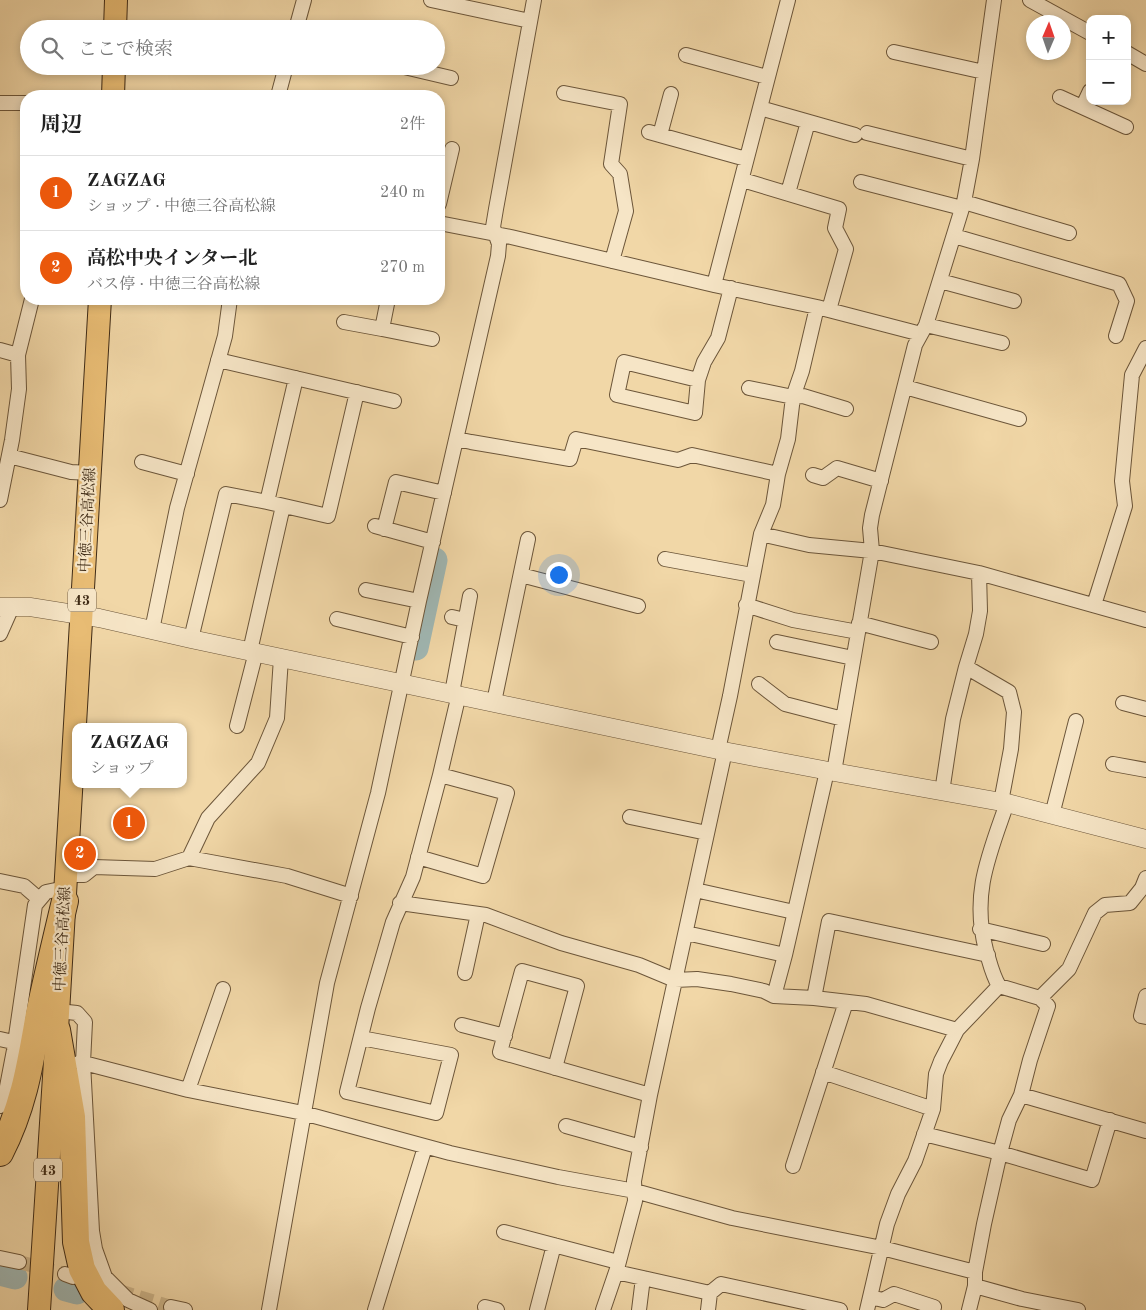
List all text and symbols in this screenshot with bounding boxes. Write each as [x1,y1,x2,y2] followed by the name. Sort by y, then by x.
[1026,15,1071,60] north arrow
[1086,15,1131,105] map controls
[1086,15,1131,60] button: +
[20,20,445,75] search box
[38,34,66,62] icon: search
[78,41,173,60] text: ここで検索
[1086,60,1131,105] button: −
[40,115,82,136] text: 周辺
[400,117,425,133] text: 2件
[87,172,166,191] text: ZAGZAG
[51,185,61,201] text: 1
[380,185,425,201] text: 240 m
[87,199,276,215] text: ショップ · 中徳三谷高松線
[87,250,257,269] text: 高松中央インター北
[51,260,61,276] text: 2
[380,260,425,276] text: 270 m
[87,277,260,293] text: バス停 · 中徳三谷高松線
[76,467,99,573] street label: 中徳三谷高松線
[546,562,572,588] your location
[68,588,96,612] road number: 43
[72,723,187,788] popup
[90,734,169,753] text: ZAGZAG
[90,761,154,777] text: ショップ
[113,804,145,842] pin: 1
[64,835,96,873] pin: 2
[51,886,74,992] street label: 中徳三谷高松線
[34,1158,62,1182] road number: 43

